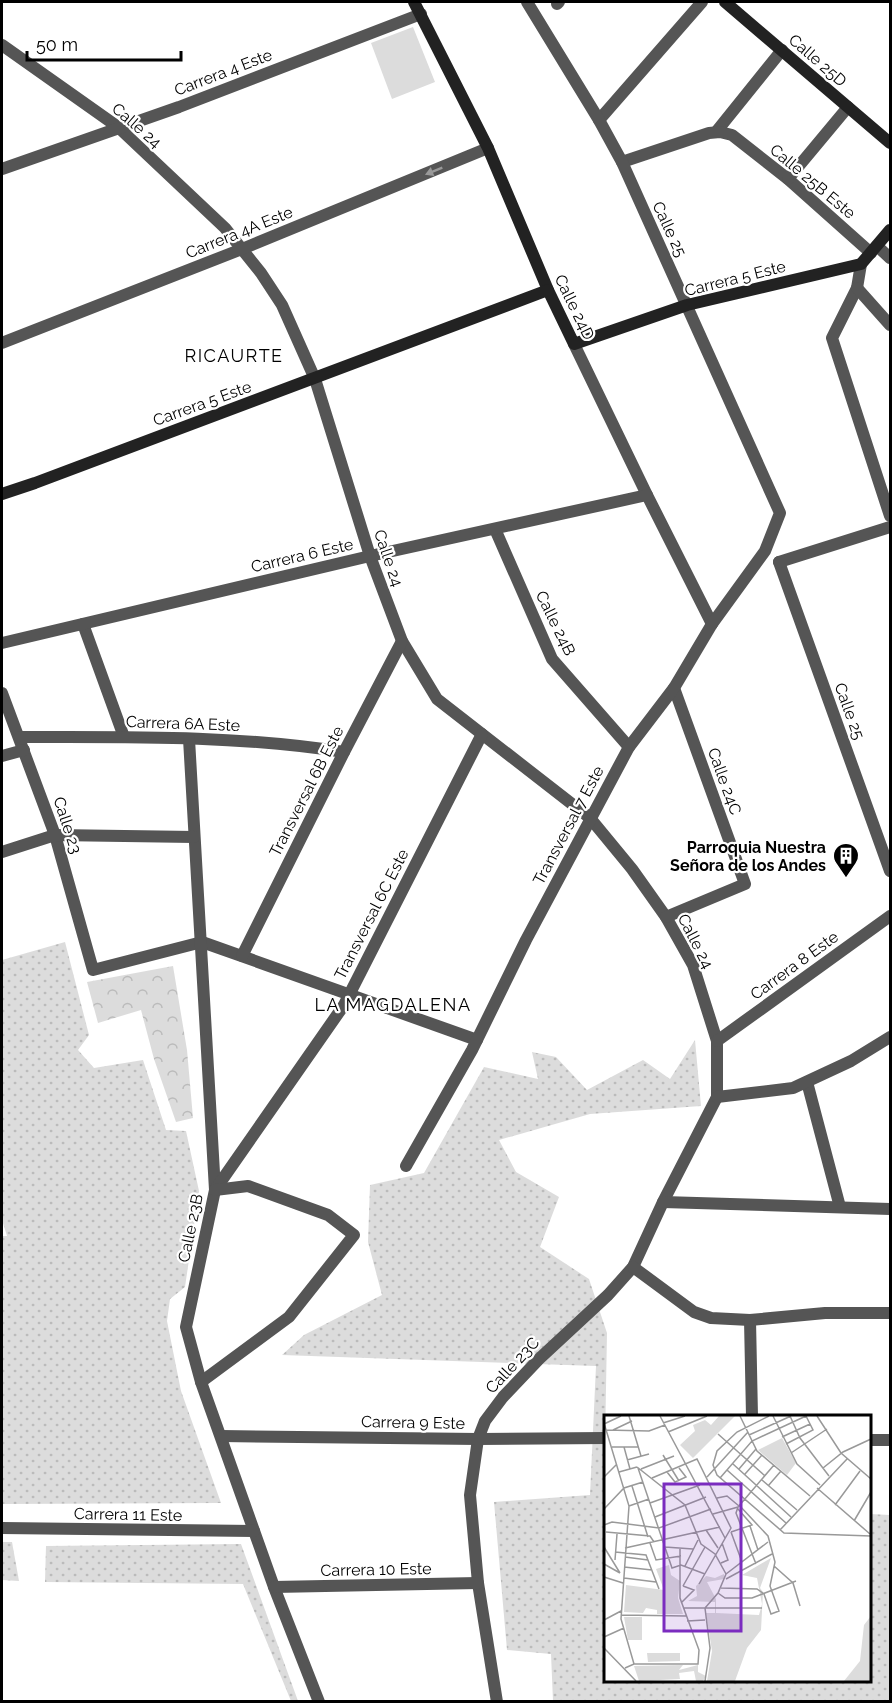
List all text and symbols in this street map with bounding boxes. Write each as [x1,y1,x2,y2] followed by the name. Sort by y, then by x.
[27,24,182,62] scale bar
[785,30,850,91] street label: Calle 25D
[36,34,78,55] text: 50 m
[172,45,275,100] street label: Carrera 4 Este
[108,99,165,152] street label: Calle 24
[766,140,859,223] street label: Calle 25B Este
[424,166,442,176] one-way arrow
[648,198,691,260] street label: Calle 25
[183,202,295,263] street label: Carrera 4A Este
[683,257,788,300] street label: Carrera 5 Este
[551,271,599,343] street label: Calle 24D
[184,345,284,366] district label: RICAURTE
[150,377,254,430] street label: Carrera 5 Este
[370,527,407,589] street label: Calle 24
[249,535,355,576] street label: Carrera 6 Este
[532,588,579,659] street label: Calle 24B
[831,680,869,742] street label: Calle 25
[126,712,240,735] street label: Carrera 6A Este
[265,723,348,860] street label: Transversal 6B Este
[704,745,745,817] street label: Calle 24C
[529,763,608,888] street label: Transversal 7 Este
[49,794,86,856] street label: Calle 23
[670,838,826,875] place label: Parroquia Nuestra Señora de los Andes
[831,841,861,879] building icon: Parroquia Nuestra Señora de los Andes
[330,846,413,983] street label: Transversal 6C Este
[674,911,718,972] street label: Calle 24
[747,927,842,1004] street label: Carrera 8 Este
[314,994,472,1015] district label: LA MAGDALENA
[174,1192,207,1264] street label: Calle 23B
[482,1333,543,1397] street label: Calle 23C
[361,1412,465,1433] street label: Carrera 9 Este
[604,1415,871,1682] inset map
[74,1504,182,1525] street label: Carrera 11 Este
[320,1559,432,1580] street label: Carrera 10 Este

